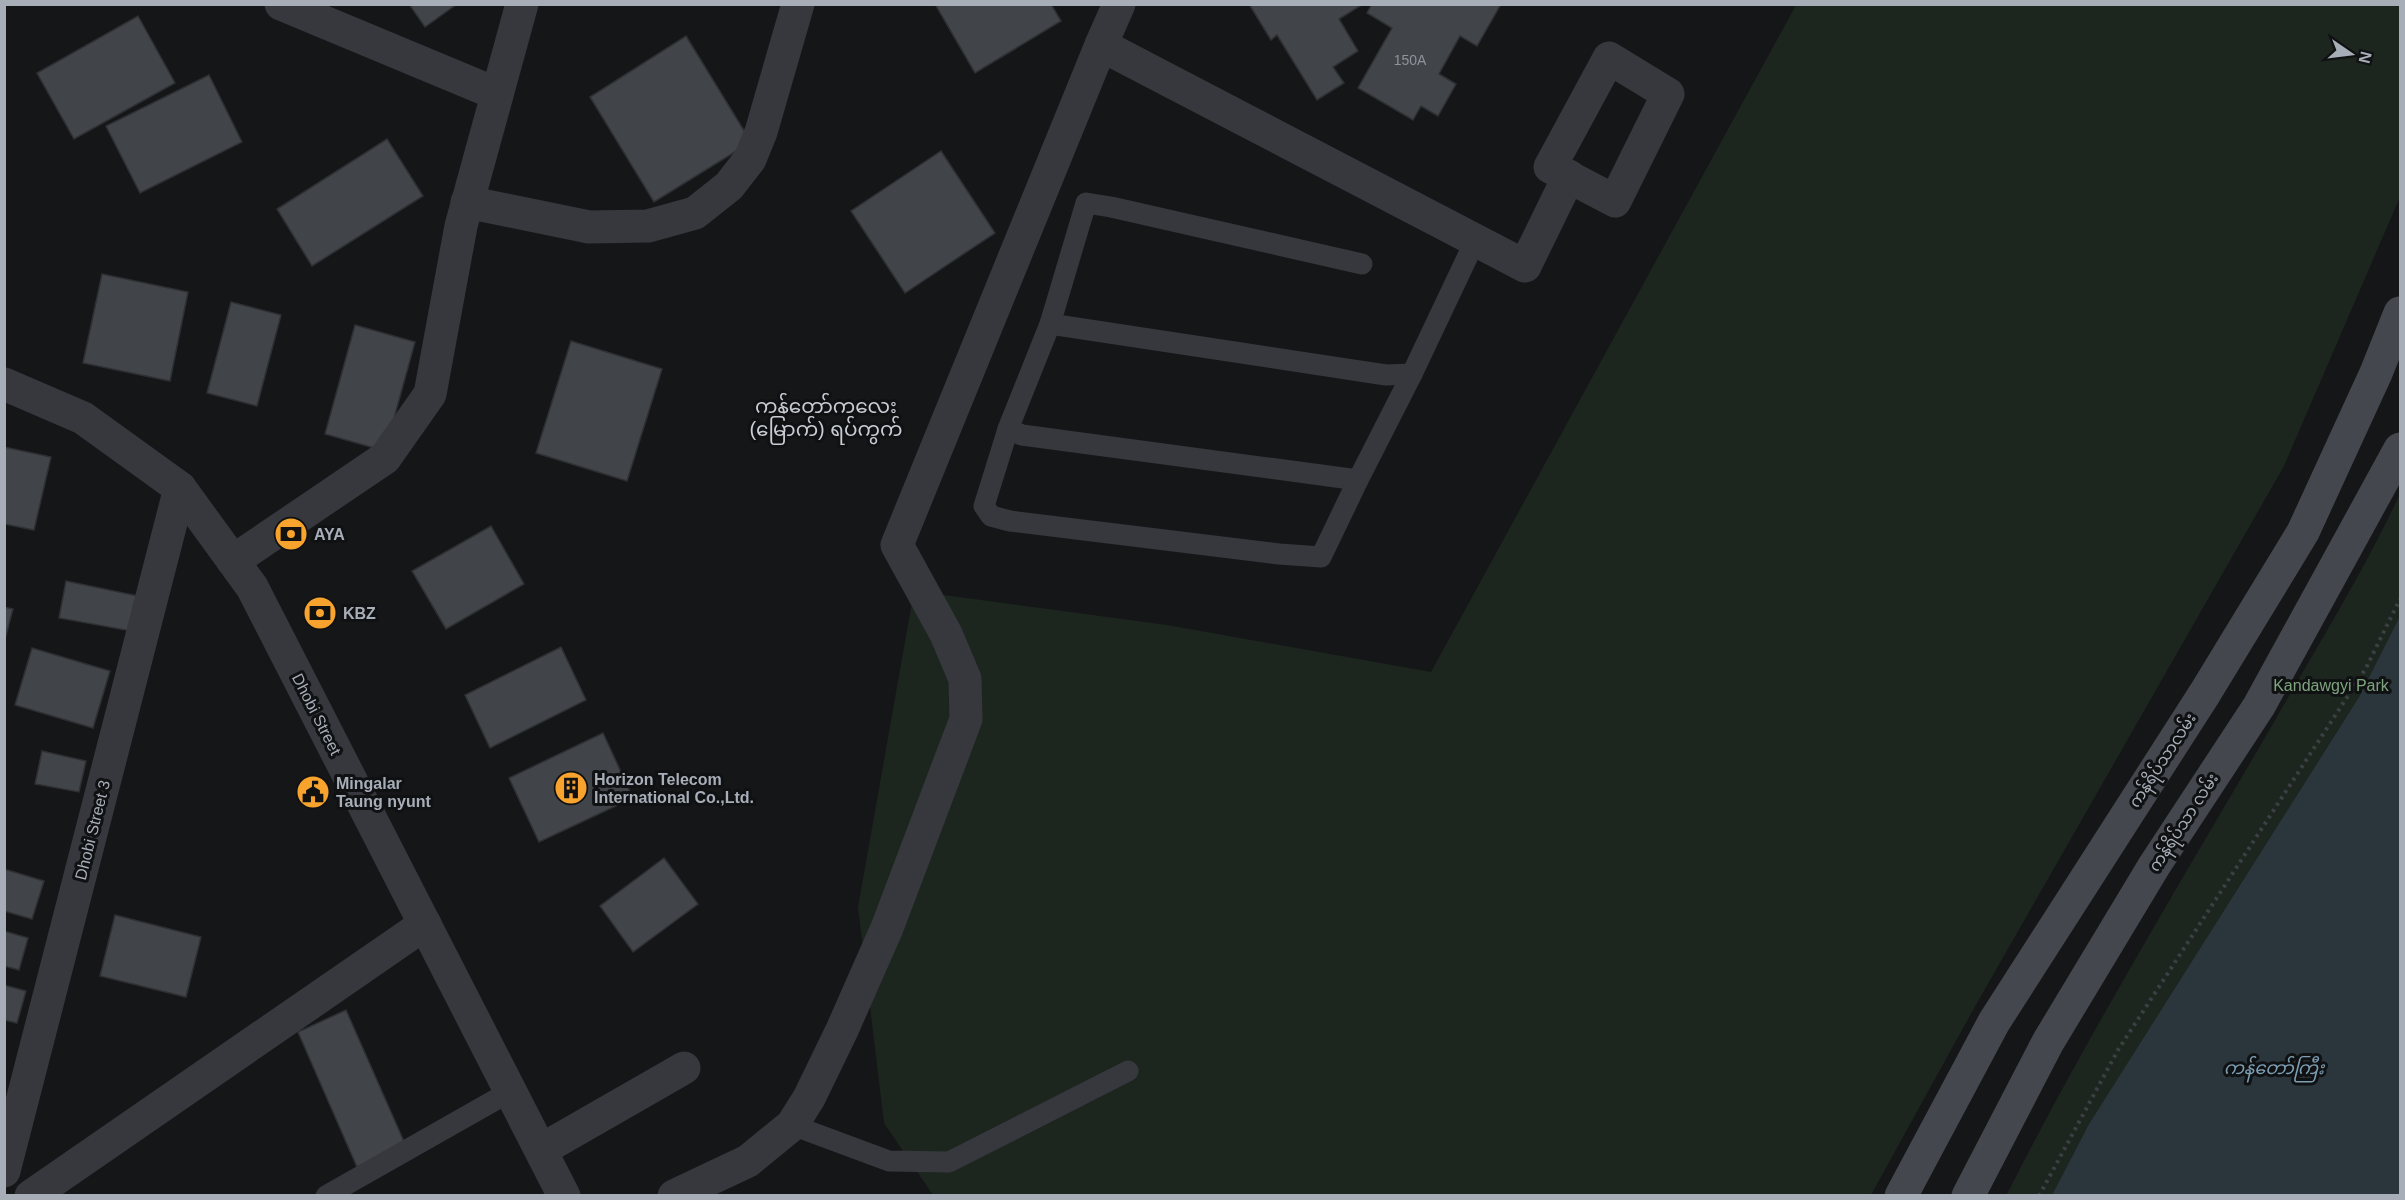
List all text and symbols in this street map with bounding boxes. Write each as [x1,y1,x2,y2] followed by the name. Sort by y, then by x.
[2321,24,2381,84] north arrow
[2355,50,2375,65] text: N
[1394,52,1427,68] house number: 150A
[749,392,903,445] district label: ကန်တော်ကလေး (မြောက်) ရပ်ကွက်
[273,516,309,552] bank icon: AYA
[314,526,345,543] place label: AYA
[302,595,338,631] bank icon: KBZ
[343,605,376,622] place label: KBZ
[289,671,345,758] street label: Dhobi Street
[2273,677,2390,694] park label: Kandawgyi Park
[2123,708,2203,813] street label: ကန်ရိပ်သာလမ်း
[2143,769,2226,877] street label: ကန်ရိပ်သာ လမ်း
[553,770,589,806] building icon: Horizon Telecom International Co.,Ltd.
[594,771,754,806] place label: Horizon Telecom International Co.,Ltd.
[295,774,331,810] public building icon: Mingalar Taung nyunt
[336,775,431,810] place label: Mingalar Taung nyunt
[72,778,113,882] street label: Dhobi Street 3
[2224,1055,2326,1083] water label: ကန်တော်ကြီး

